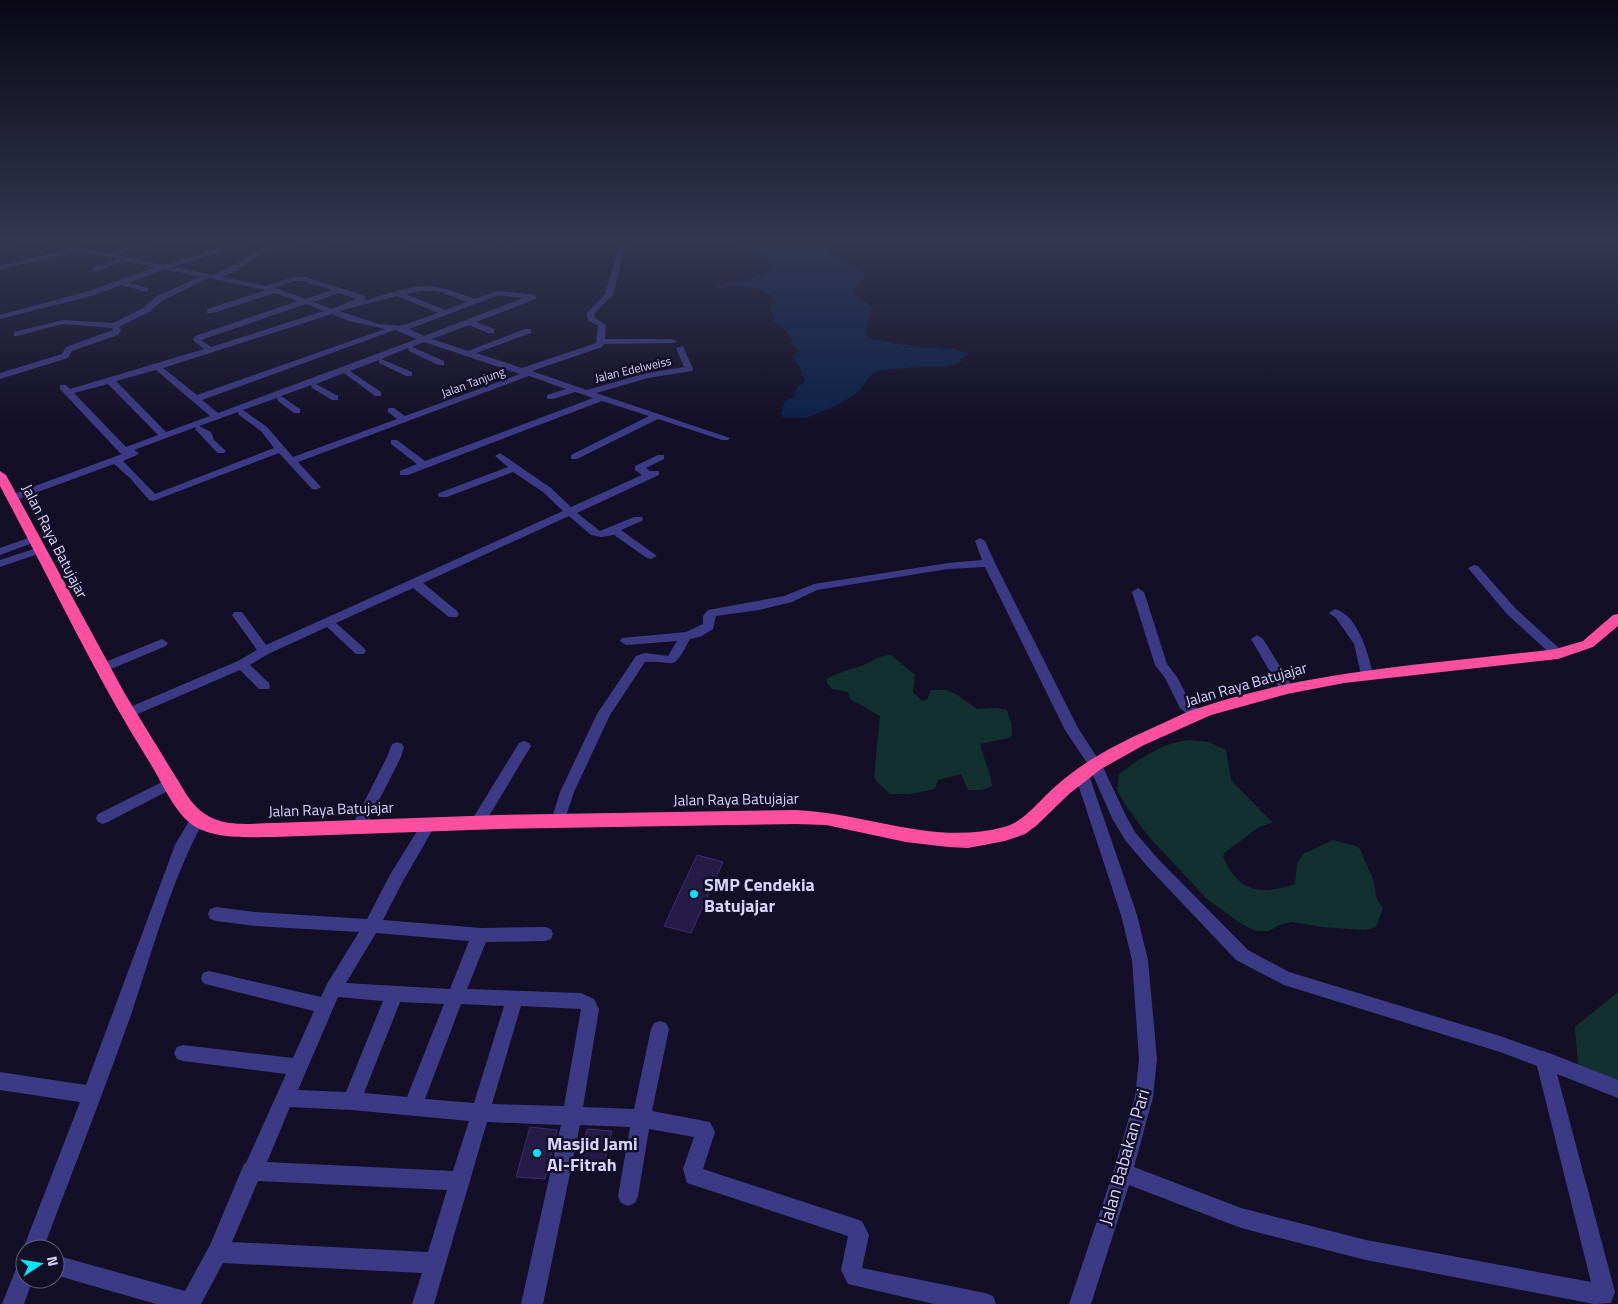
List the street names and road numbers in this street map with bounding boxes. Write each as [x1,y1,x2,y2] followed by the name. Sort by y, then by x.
[593,351,674,387] street label: Jalan Edelweiss
[438,362,508,402] street label: Jalan Tanjung
[16,480,94,602] street label: Jalan Raya Batujajar
[1182,656,1310,712] street label: Jalan Raya Batujajar
[673,786,799,812] street label: Jalan Raya Batujajar
[268,795,394,823] street label: Jalan Raya Batujajar
[1092,1086,1156,1228] street label: Jalan Babakan Pari

